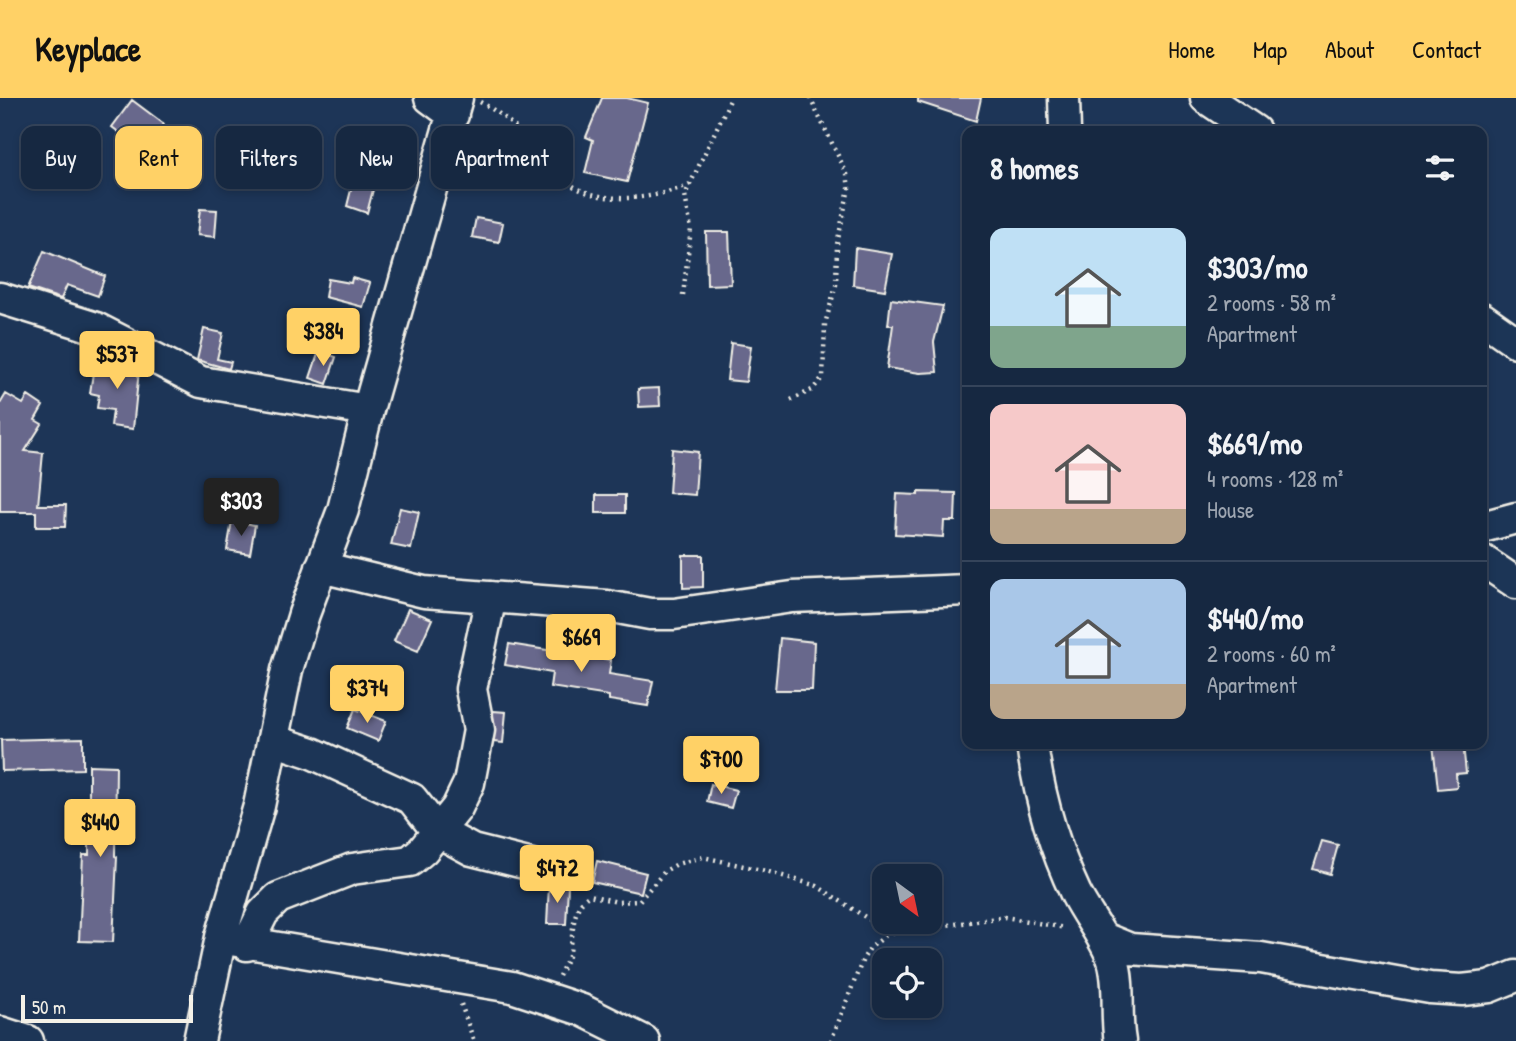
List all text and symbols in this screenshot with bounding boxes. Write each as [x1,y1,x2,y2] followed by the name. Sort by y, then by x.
[35,27,141,71] text: Keyplace
[1168,33,1215,65] text: Home
[1253,33,1287,65] text: Map
[1325,33,1374,65] text: About
[1412,33,1481,65] text: Contact
[21,126,101,189] chip: Buy
[115,126,202,189] chip: Rent
[216,126,322,189] chip: Filters
[336,126,417,189] chip: New
[431,126,573,189] chip: Apartment
[990,148,1078,188] text: 8 homes
[1421,149,1459,187] icon: filters
[1207,247,1308,287] text: $303/mo
[1046,256,1130,340] icon: home
[1207,287,1336,318] text: 2 rooms · 58 m²
[282,308,364,368] pin: $384
[303,315,343,346] text: $384
[1207,318,1297,349] text: Apartment
[76,331,158,391] pin: $537
[95,338,139,369] text: $537
[1207,423,1302,463] text: $669/mo
[1046,432,1130,516] icon: home
[1207,463,1343,494] text: 4 rooms · 128 m²
[200,478,282,538] pin: $303
[220,485,262,516] text: $303
[1207,494,1254,525] text: House
[1207,598,1303,638] text: $440/mo
[1046,607,1130,691] icon: home
[540,614,622,674] pin: $669
[562,621,600,652] text: $669
[1207,638,1336,669] text: 2 rooms · 60 m²
[326,666,408,725] pin: $374
[1207,669,1297,700] text: Apartment
[346,672,388,703] text: $374
[680,736,762,796] pin: $700
[699,743,743,774] text: $700
[59,800,141,859] pin: $440
[80,806,120,837] text: $440
[516,846,598,905] pin: $472
[536,852,578,883] text: $472
[872,864,942,934] north arrow
[872,864,942,1018] map controls
[872,948,942,1018] button: locate
[21,992,192,1024] scale bar
[32,994,66,1020] text: 50 m

